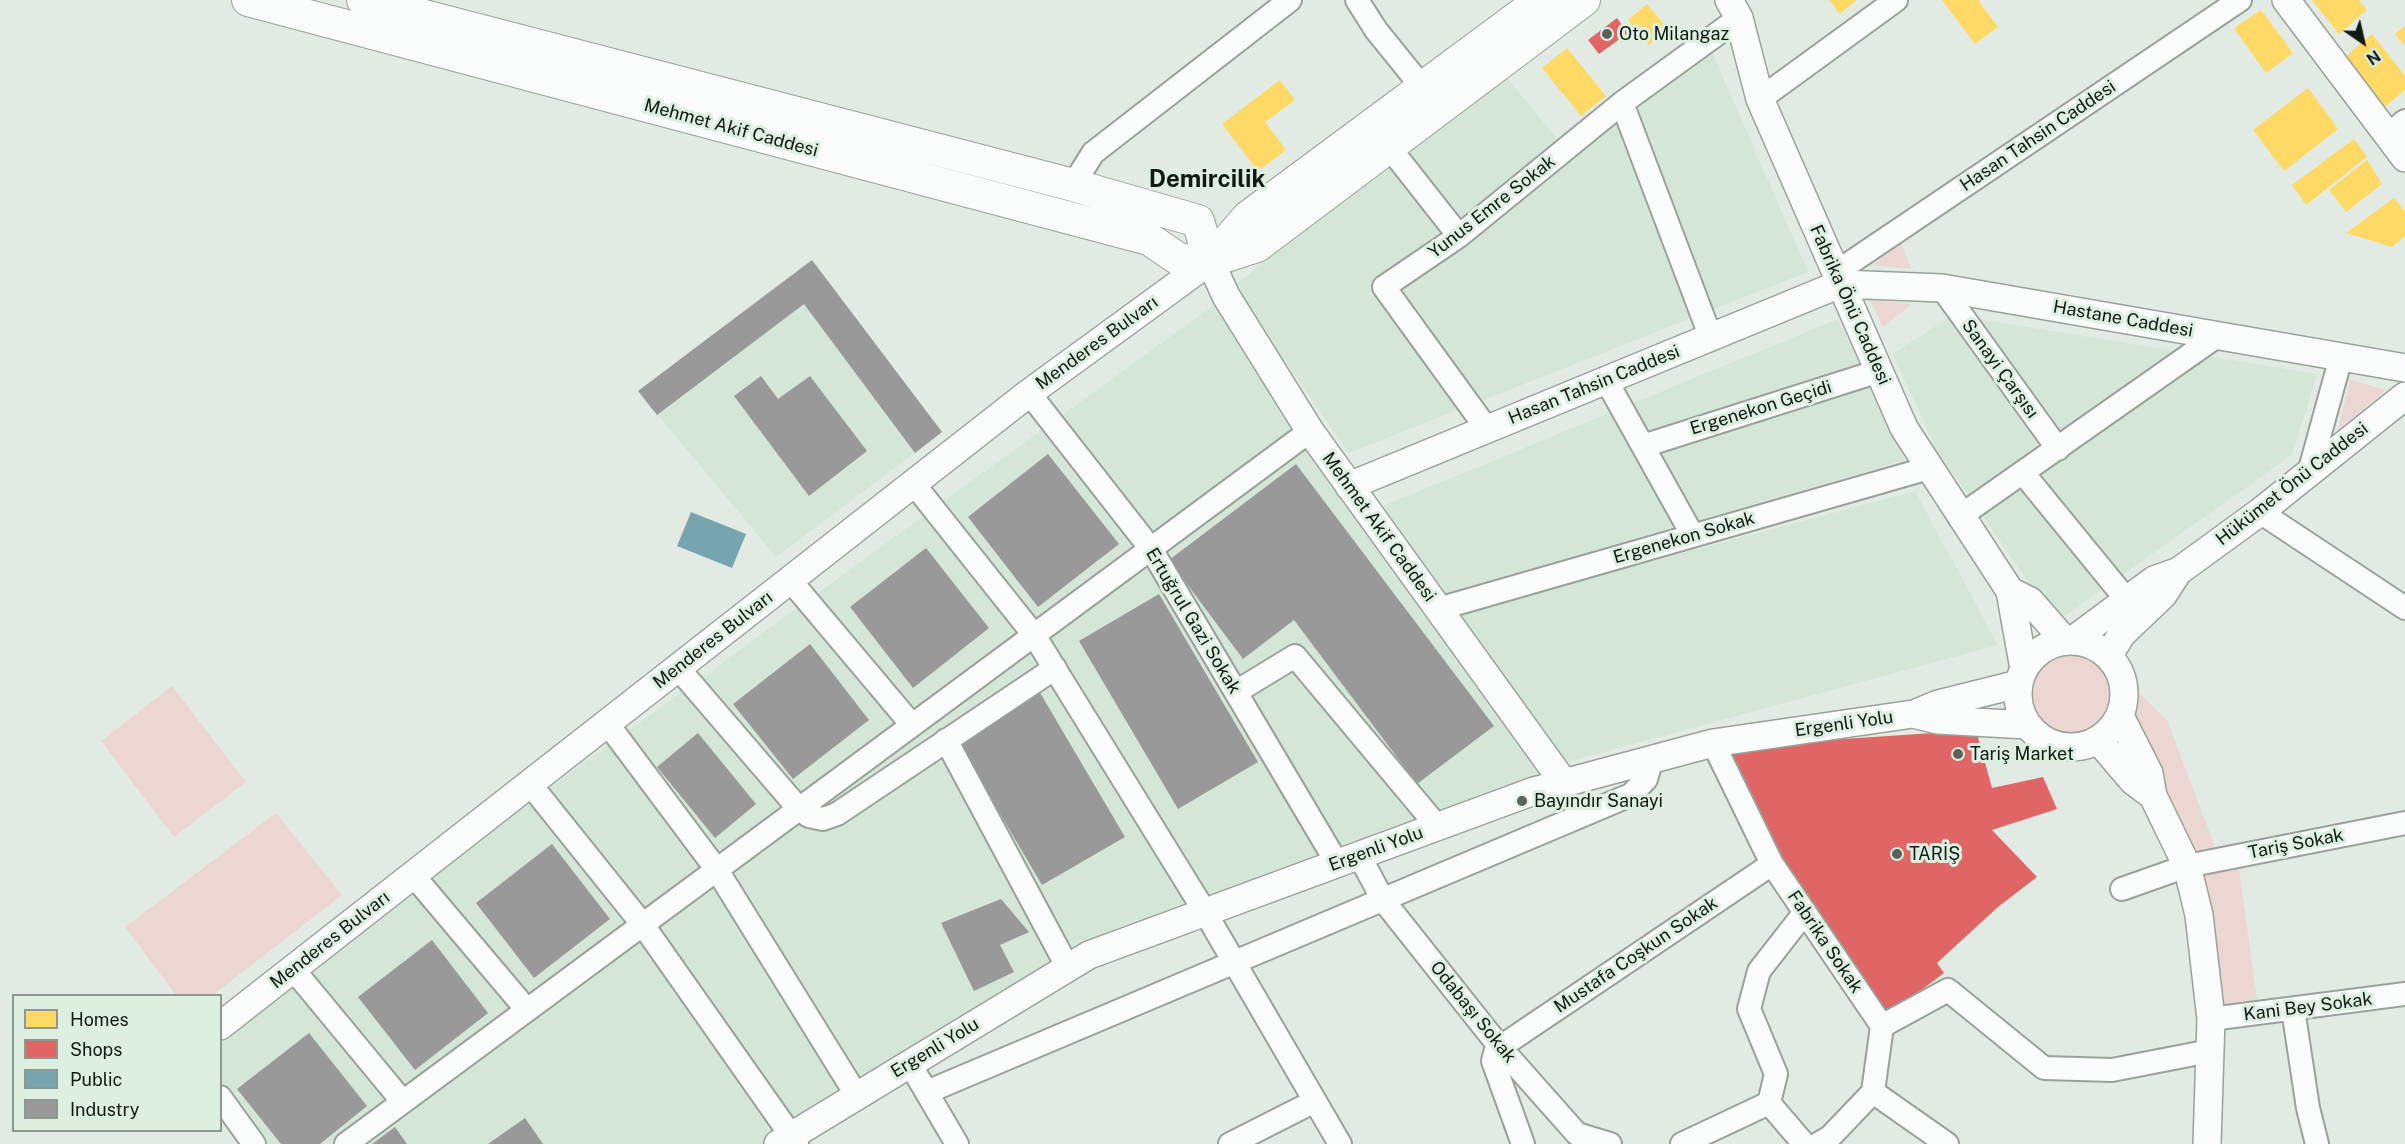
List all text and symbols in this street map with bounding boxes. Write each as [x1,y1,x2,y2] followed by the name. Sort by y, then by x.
[2333,12,2393,72] north arrow
[1619,23,1729,45] place label: Oto Milangaz
[1600,27,1614,41] marker: Oto Milangaz
[2363,46,2384,69] text: N
[1956,76,2120,196] street label: Hasan Tahsin Caddesi
[642,94,820,162] street label: Mehmet Akif Caddesi
[1424,151,1560,263] street label: Yunus Emre Sokak
[1149,166,1265,194] district label: Demircilik
[1805,222,1895,388] street label: Fabrika Önü Caddesi
[1032,291,1162,395] street label: Menderes Bulvarı
[2051,296,2195,342] street label: Hastane Caddesi
[1957,316,2043,422] street label: Sanayi Çarşısı
[1505,341,1683,429] street label: Hasan Tahsin Caddesi
[1688,376,1834,440] street label: Ergenekon Geçidi
[2212,418,2372,550] street label: Hükümet Önü Caddesi
[1318,448,1440,606] street label: Mehmet Akif Caddesi
[1611,507,1757,569] street label: Ergenekon Sokak
[1141,544,1245,698] street label: Ertuğrul Gazi Sokak
[649,587,777,693] street label: Menderes Bulvarı
[1794,706,1894,742] street label: Ergenli Yolu
[1970,743,2074,765] place label: Tariş Market
[1951,747,1965,761] marker: Tariş Market
[1534,790,1663,812] place label: Bayındır Sanayi
[1515,794,1529,808] marker: Bayındır Sanayi
[1326,822,1426,876] street label: Ergenli Yolu
[2246,824,2346,864] street label: Tariş Sokak
[1909,843,1960,865] place label: TARİŞ
[1890,847,1904,861] marker: TARİŞ
[266,887,394,993] street label: Menderes Bulvarı
[1783,887,1867,997] street label: Fabrika Sokak
[1550,892,1722,1018] street label: Mustafa Coşkun Sokak
[1426,957,1520,1067] street label: Odabaşı Sokak
[2242,988,2374,1026] street label: Kani Bey Sokak
[12,994,222,1132] legend
[70,1009,129,1030] text: Homes
[887,1013,983,1083] street label: Ergenli Yolu
[70,1039,122,1060] text: Shops
[70,1069,122,1090] text: Public
[70,1099,139,1120] text: Industry

